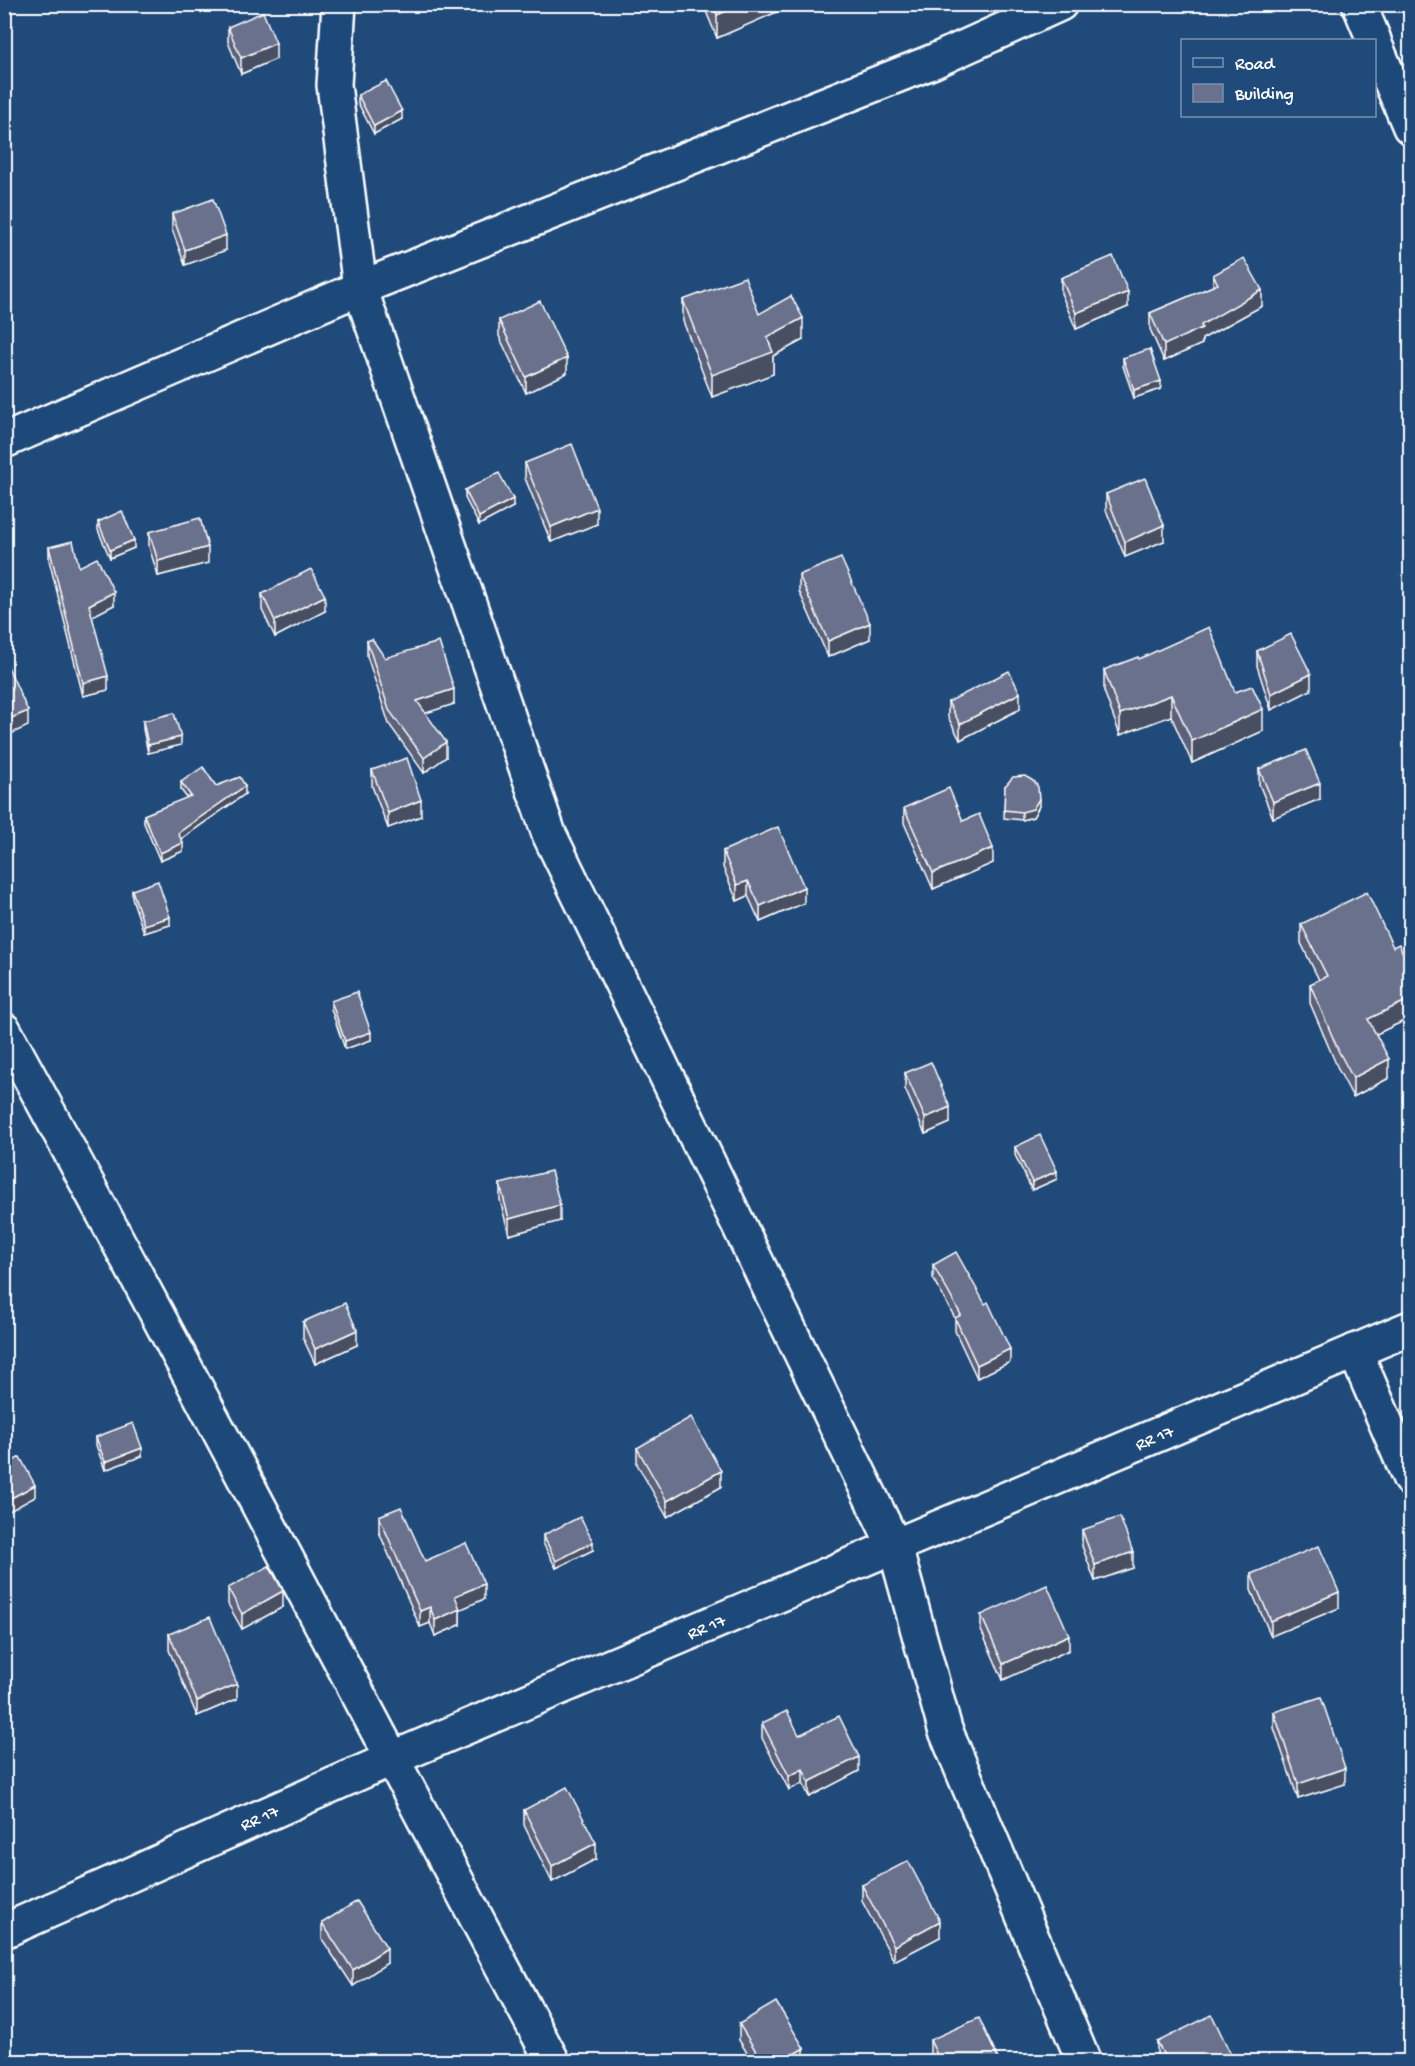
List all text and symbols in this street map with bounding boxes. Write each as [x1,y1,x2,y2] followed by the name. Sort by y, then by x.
[1181,39,1376,117] legend
[1235,55,1276,76] text: Road
[1234,85,1294,106] text: Building
[1133,1422,1178,1457] street label: RR 17
[685,1611,730,1646] street label: RR 17
[238,1801,283,1837] street label: RR 17

